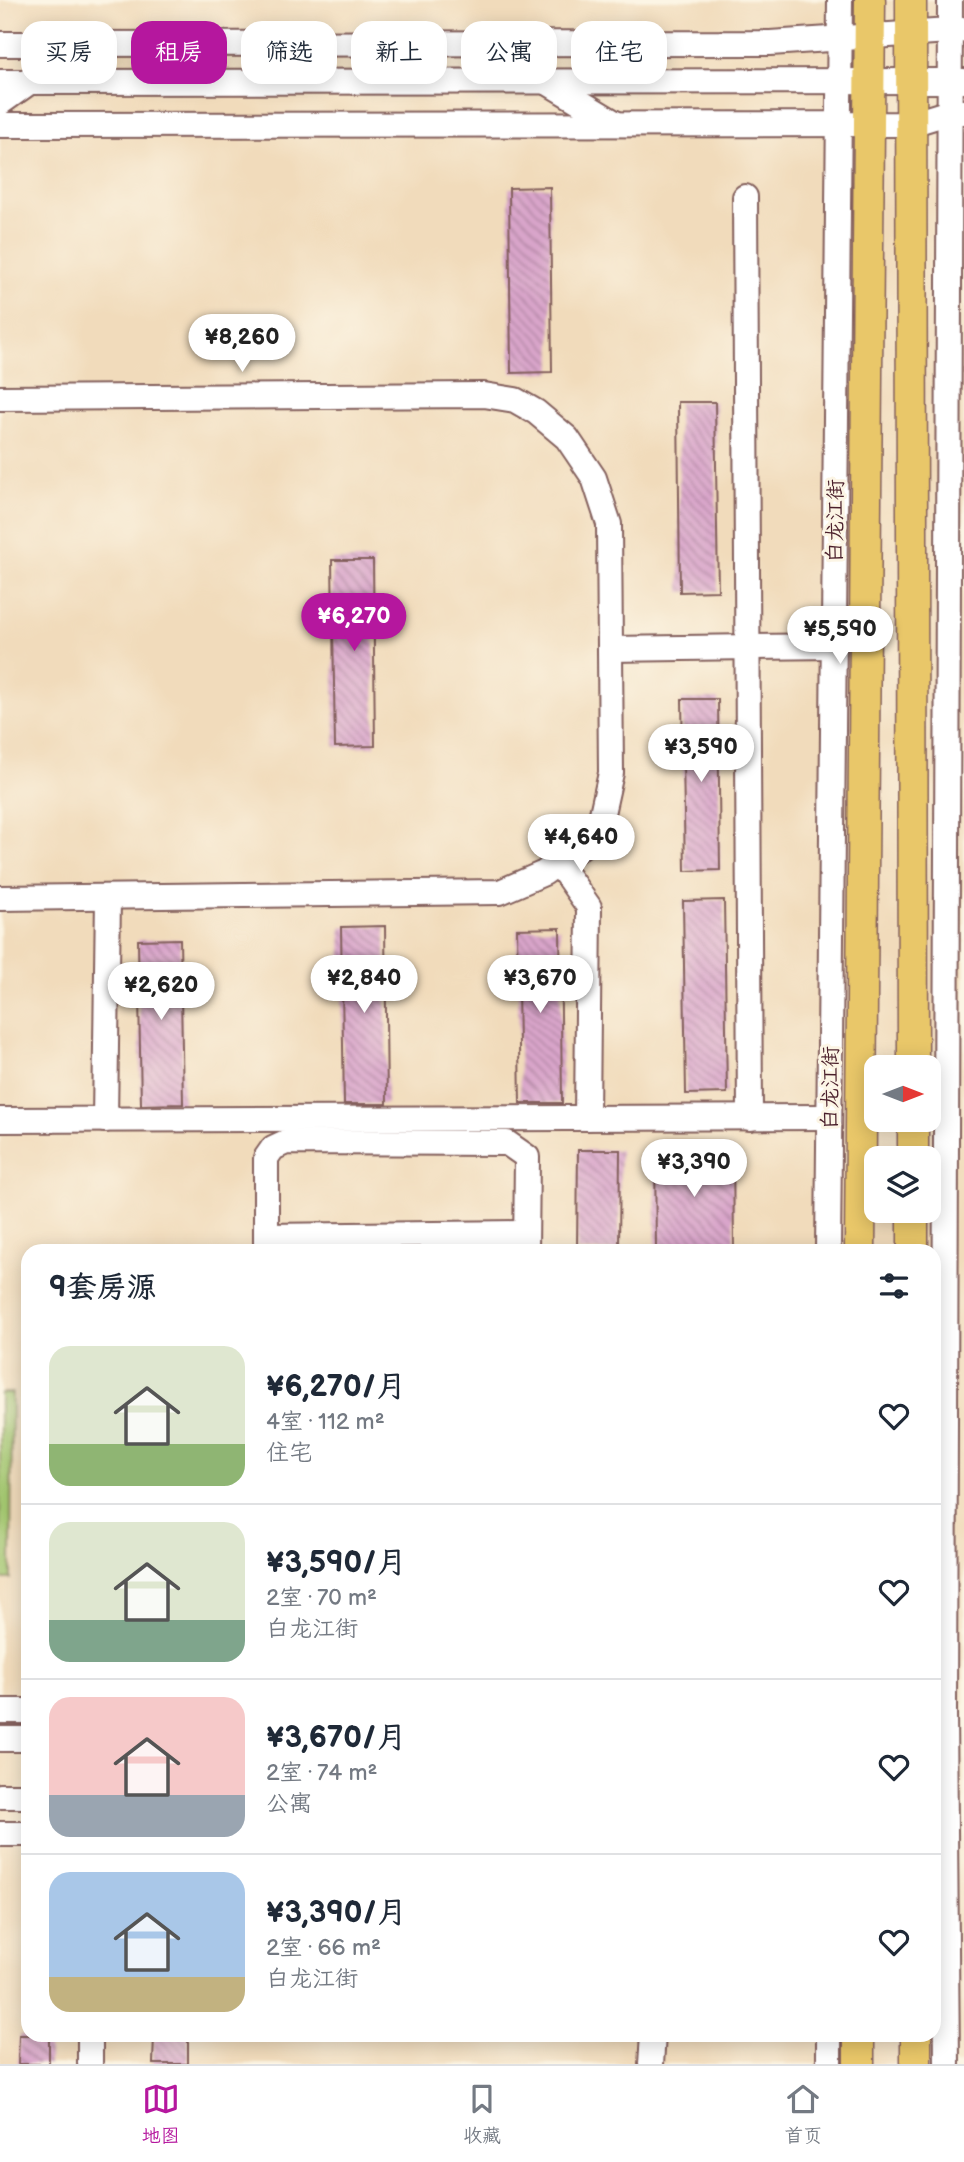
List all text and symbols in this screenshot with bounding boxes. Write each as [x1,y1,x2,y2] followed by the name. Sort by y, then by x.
[21,21,117,84] chip: 买房
[131,21,227,84] chip: 租房
[241,21,337,84] chip: 筛选
[351,21,447,84] chip: 新上
[461,21,557,84] chip: 公寓
[571,21,667,84] chip: 住宅
[185,314,299,374] pin: ¥8,260
[204,323,280,351] text: ¥8,260
[822,479,849,563] street label: 白龙江街
[297,594,411,653] pin: ¥6,270
[317,602,391,630] text: ¥6,270
[783,606,897,666] pin: ¥5,590
[803,615,877,643] text: ¥5,590
[644,724,758,784] pin: ¥3,590
[664,733,738,761] text: ¥3,590
[524,814,638,874] pin: ¥4,640
[544,823,618,851] text: ¥4,640
[307,956,421,1015] pin: ¥2,840
[483,956,597,1015] pin: ¥3,670
[104,962,218,1022] pin: ¥2,620
[327,964,401,992] text: ¥2,840
[503,964,577,992] text: ¥3,670
[124,971,198,999] text: ¥2,620
[817,1046,844,1130] street label: 白龙江街
[864,1055,942,1132] north arrow
[864,1055,941,1223] map controls
[637,1140,751,1199] pin: ¥3,390
[864,1146,941,1223] button: layers
[657,1148,731,1176] text: ¥3,390
[875,1267,913,1305] icon: filters
[49,1270,157,1306] text: 9套房源
[266,1369,406,1405] text: ¥6,270/月
[105,1374,189,1458] icon: home
[875,1397,913,1435] icon: heart
[266,1408,385,1436] text: 4室 · 112 m²
[266,1439,312,1467] text: 住宅
[266,1545,407,1581] text: ¥3,590/月
[105,1550,189,1634] icon: home
[875,1573,913,1611] icon: heart
[266,1584,377,1612] text: 2室 · 70 m²
[266,1615,358,1643] text: 白龙江街
[266,1720,406,1756] text: ¥3,670/月
[105,1725,189,1809] icon: home
[875,1748,913,1786] icon: heart
[266,1759,377,1787] text: 2室 · 74 m²
[266,1790,312,1818] text: 公寓
[266,1895,407,1931] text: ¥3,390/月
[105,1900,189,1984] icon: home
[875,1923,913,1961] icon: heart
[266,1934,381,1962] text: 2室 · 66 m²
[266,1965,358,1993] text: 白龙江街
[142,2080,180,2148] tab: 地图
[463,2080,501,2148] tab: 收藏
[784,2080,822,2148] tab: 首页

